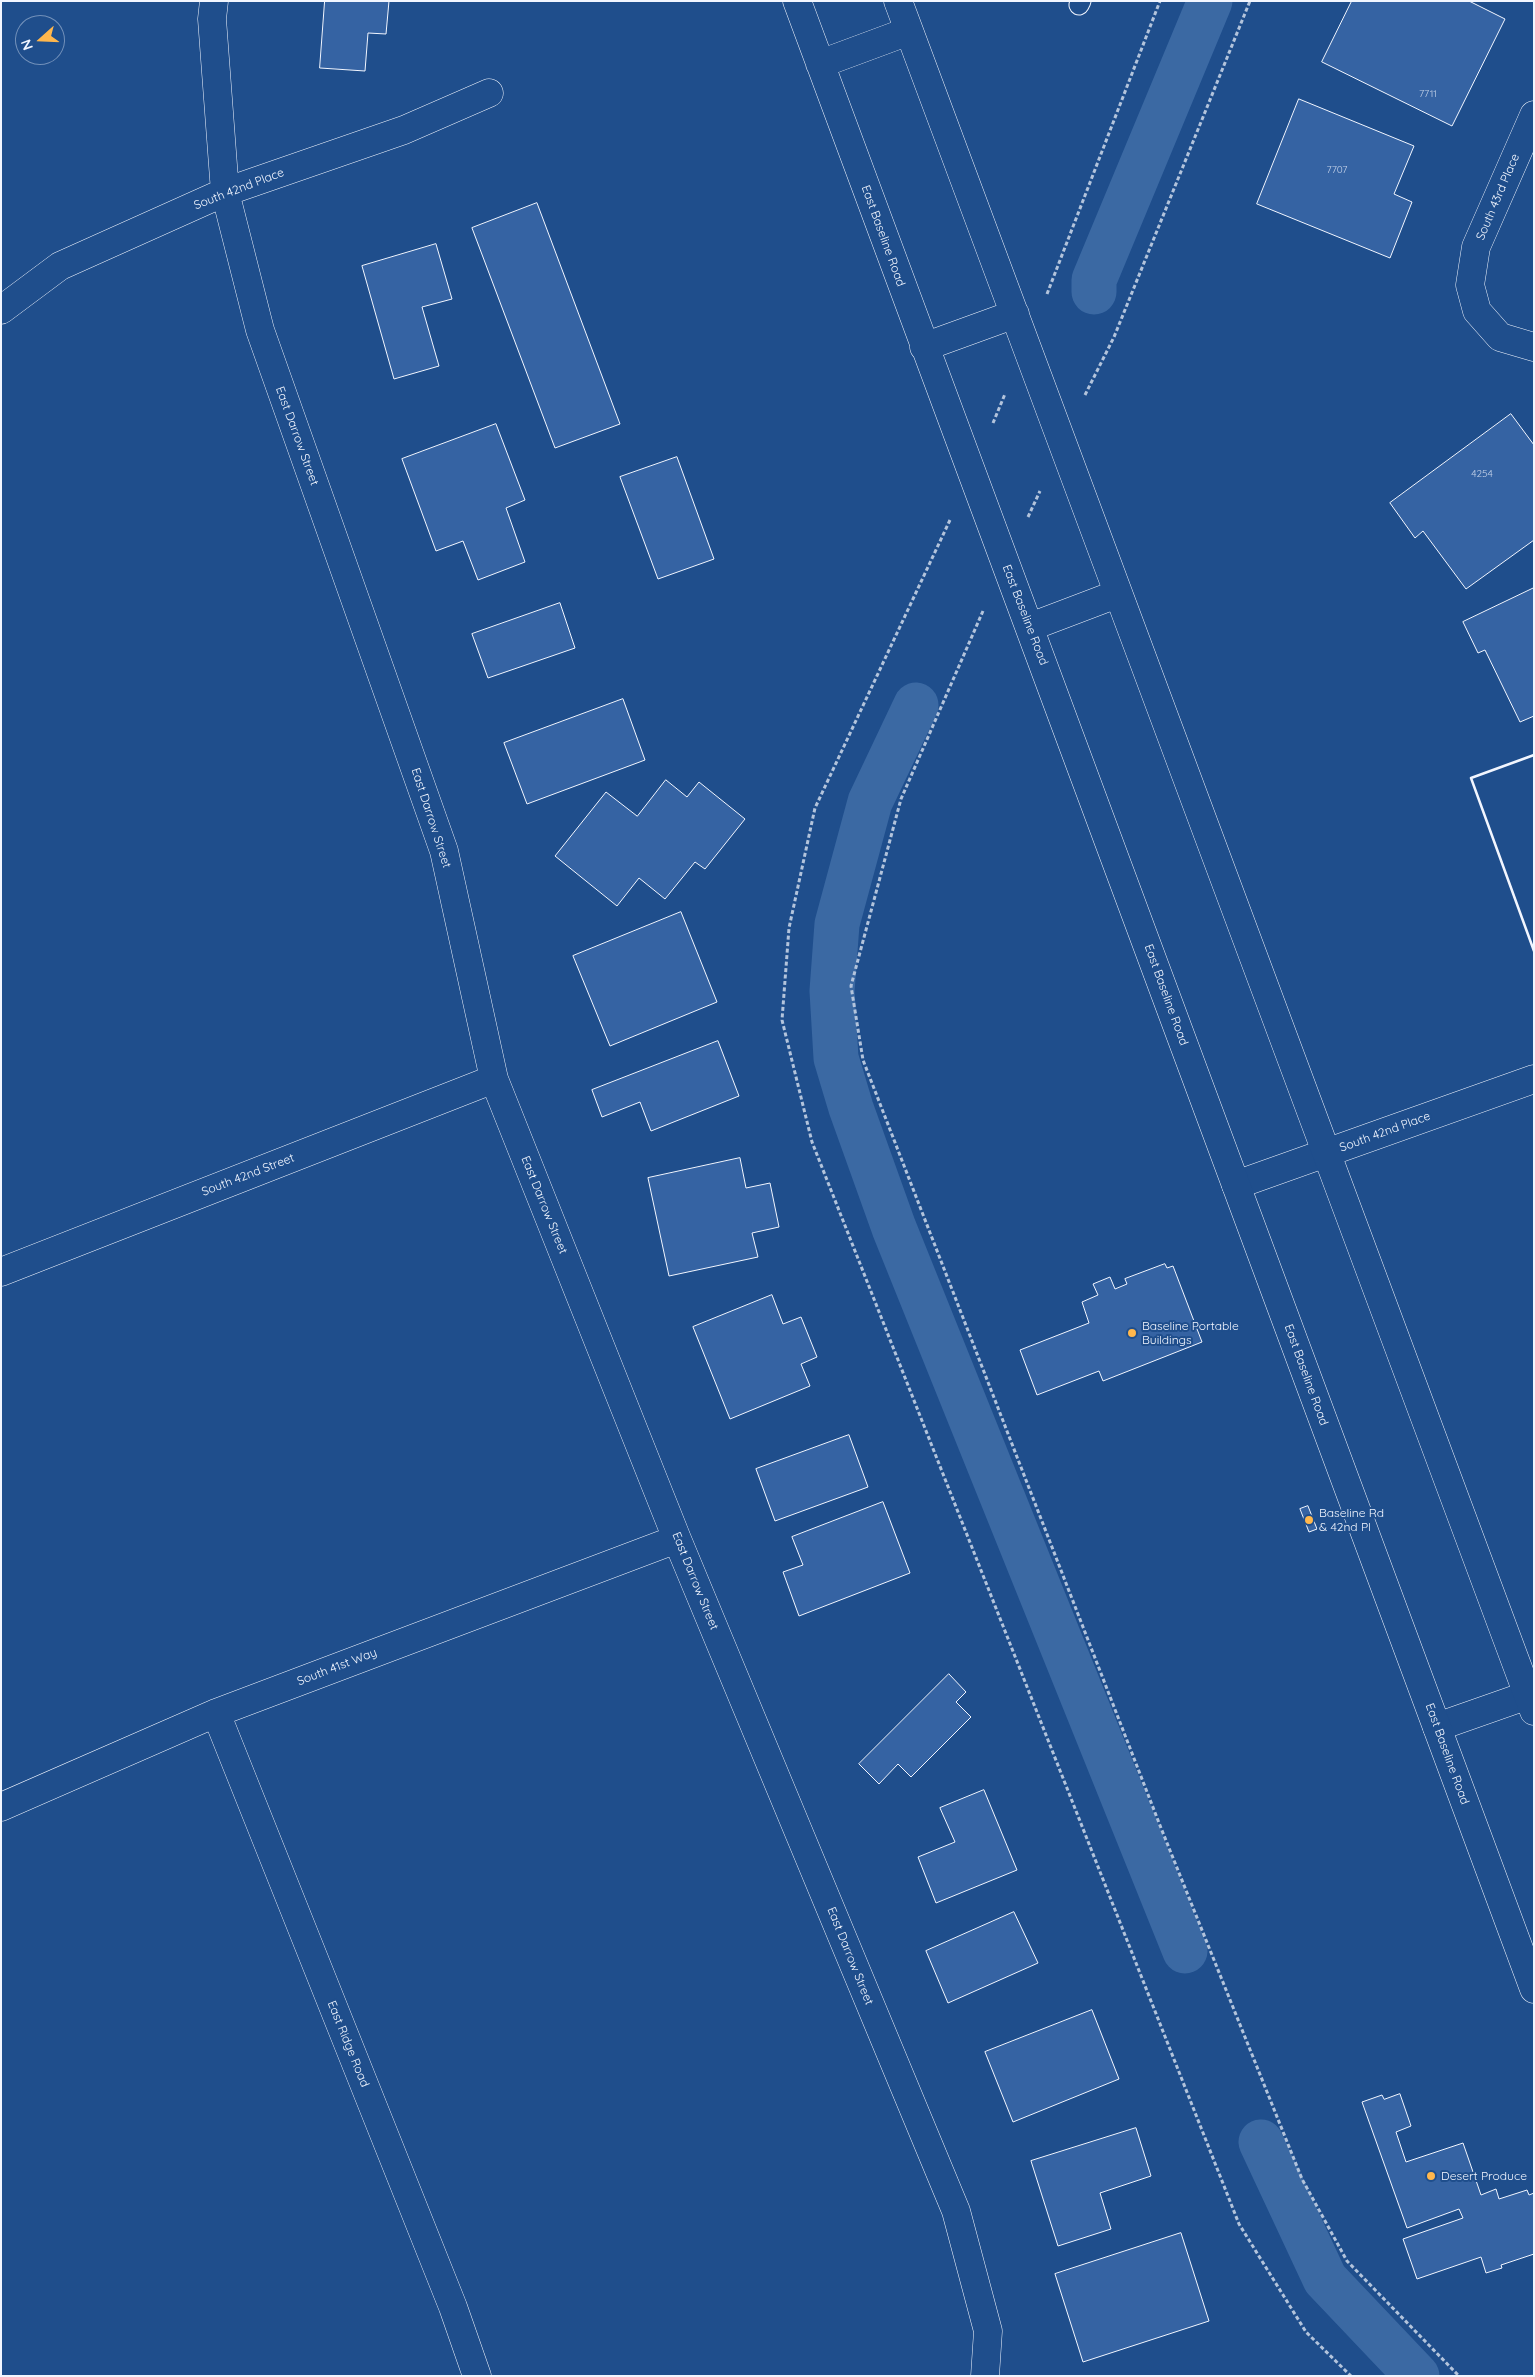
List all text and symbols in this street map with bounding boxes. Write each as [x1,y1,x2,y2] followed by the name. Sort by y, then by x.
[15,15,65,65] north arrow
[17,37,37,53] text: N
[1419,88,1437,100] house number: 7711
[1473,152,1523,242] street label: South 43rd Place
[1327,164,1347,176] house number: 7707
[192,165,286,213] street label: South 42nd Place
[858,183,908,289] street label: East Baseline Road
[272,385,322,487] street label: East Darrow Street
[1471,468,1493,480] house number: 4254
[999,563,1051,667] street label: East Baseline Road
[408,766,454,870] street label: East Darrow Street
[1141,942,1191,1048] street label: East Baseline Road
[1338,1109,1432,1155] street label: South 42nd Place
[200,1151,296,1199] street label: South 42nd Street
[518,1154,570,1256] street label: East Darrow Street
[1142,1319,1239,1347] place label: Baseline Portable Buildings
[1281,1322,1331,1428] street label: East Baseline Road
[1126,1327,1138,1339] marker: Baseline Portable Buildings
[1319,1506,1384,1534] place label: Baseline Rd & 42nd Pl
[1303,1514,1315,1526] marker: Baseline Rd & 42nd Pl
[669,1530,721,1632] street label: East Darrow Street
[295,1645,379,1689] street label: South 41st Way
[1422,1701,1472,1807] street label: East Baseline Road
[824,1905,876,2007] street label: East Darrow Street
[324,1999,372,2089] street label: East Ridge Road
[1441,2169,1527,2183] place label: Desert Produce
[1425,2170,1437,2182] marker: Desert Produce

